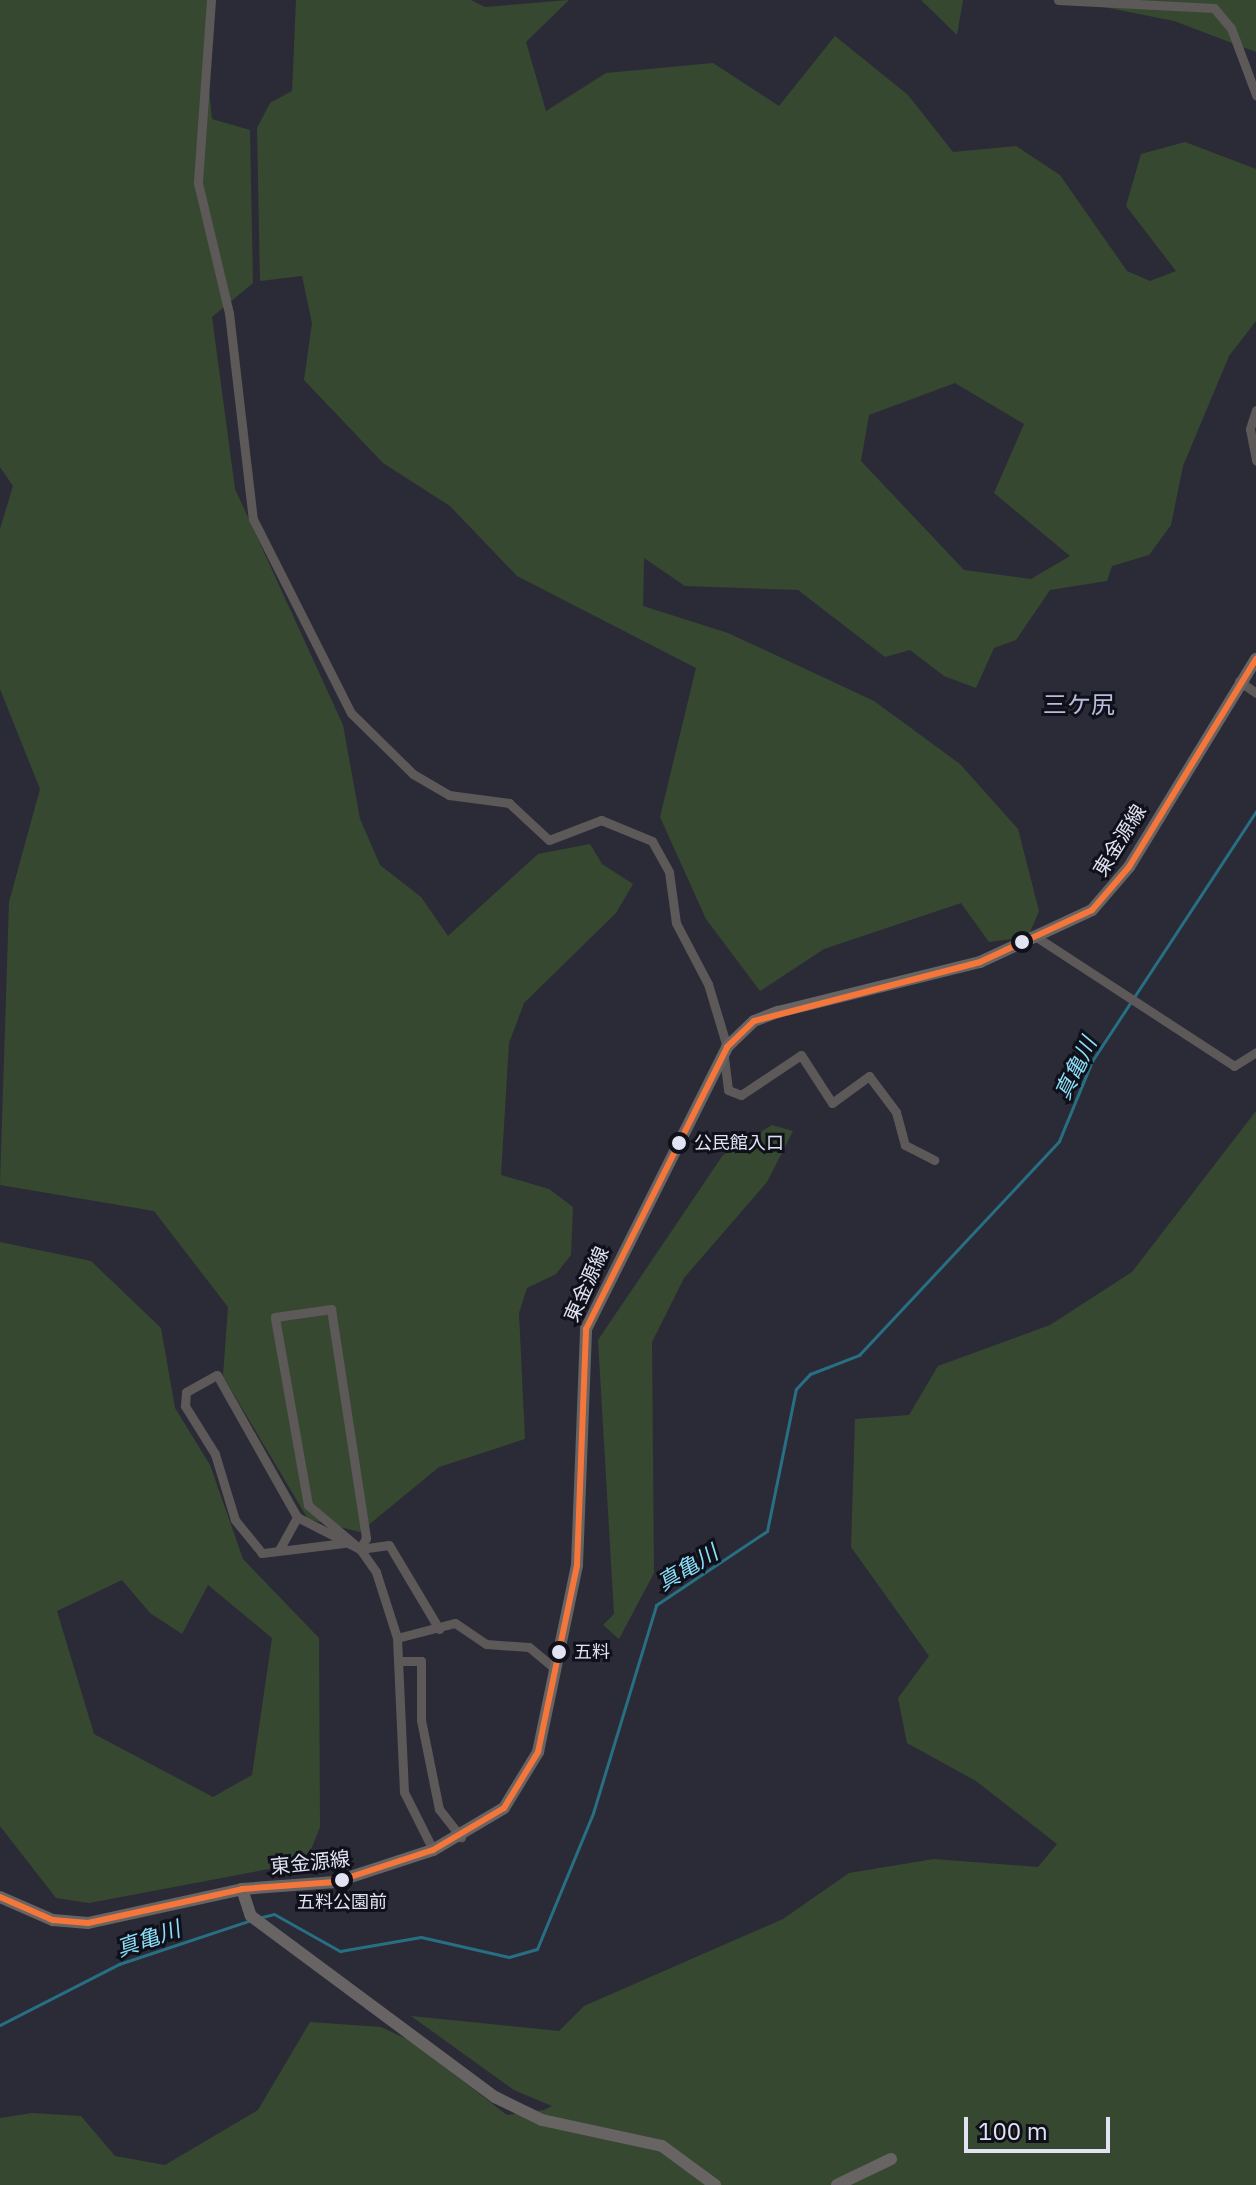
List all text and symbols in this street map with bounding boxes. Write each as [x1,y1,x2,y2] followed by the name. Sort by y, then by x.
[1043,691,1115,719] district label: 三ケ尻
[1088,800,1150,880] street label: 東金源線
[1014,934,1030,950] unlabelled marker
[1049,1033,1101,1103] water label: 真亀川
[694,1132,784,1154] place label: 公民館入口
[671,1135,687,1151] marker: 公民館入口
[559,1243,613,1325] street label: 東金源線
[652,1539,722,1595] water label: 真亀川
[574,1641,610,1663] place label: 五料
[551,1644,567,1660] marker: 五料
[269,1846,351,1878] street label: 東金源線
[334,1872,350,1888] marker: 五料公園前
[297,1891,387,1913] place label: 五料公園前
[113,1915,183,1961] water label: 真亀川
[968,2101,1114,2151] scale bar
[978,2115,1048,2147] text: 100 m

